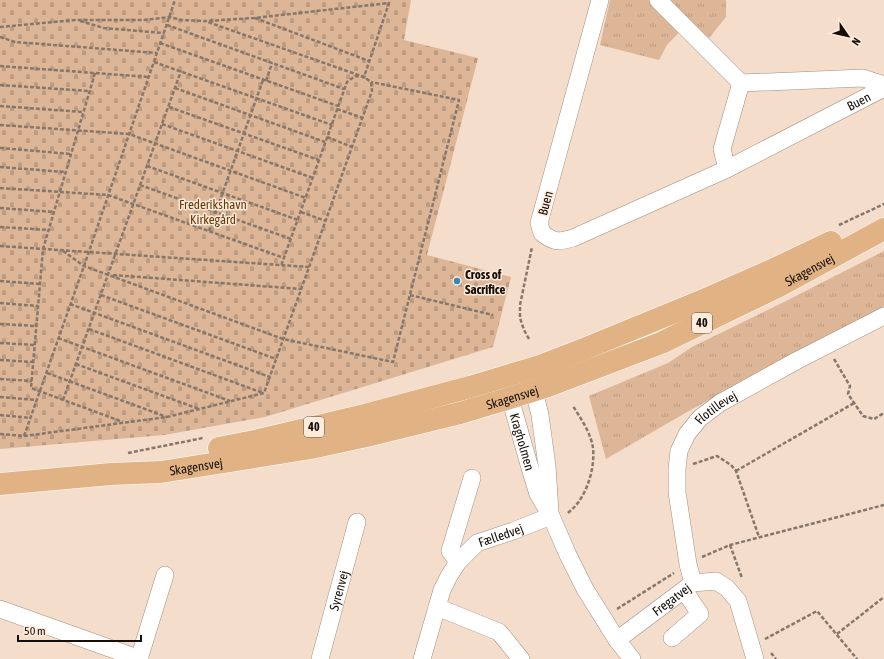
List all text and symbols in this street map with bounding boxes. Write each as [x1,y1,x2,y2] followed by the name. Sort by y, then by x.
[828,16,868,56] north arrow
[849,36,863,48] text: N
[845,89,873,114] street label: Buen
[535,189,556,217] street label: Buen
[179,197,247,227] park label: Frederikshavn Kirkegård
[782,251,837,289] street label: Skagensvej
[465,267,506,297] place label: Cross of Sacrifice
[452,276,462,286] marker: Cross of Sacrifice
[692,313,712,333] road number: 40
[485,383,540,413] street label: Skagensvej
[691,388,740,427] street label: Flotillevej
[507,412,537,472] street label: Kragholmen
[304,417,324,437] road number: 40
[169,455,224,479] street label: Skagensvej
[477,521,525,550] street label: Fælledvej
[326,569,352,612] street label: Syrenvej
[650,580,694,619] street label: Fregatvej
[18,617,141,643] scale bar
[24,624,46,638] text: 50 m

